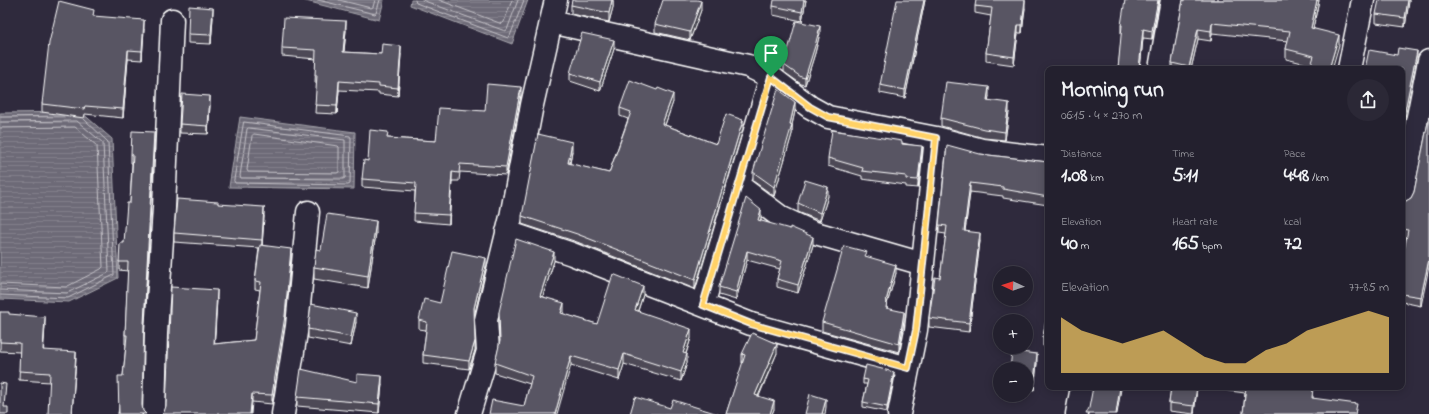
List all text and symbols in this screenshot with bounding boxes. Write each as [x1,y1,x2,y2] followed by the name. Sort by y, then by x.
[754,36,788,77] pin
[760,42,782,64] icon: arrive
[1061,75,1164,107] text: Morning run
[1347,79,1389,121] button: share
[1061,106,1142,125] text: 06:15 · 4 × 270 m
[1061,146,1102,162] text: Distance
[1172,146,1194,162] text: Time
[1284,146,1305,162] text: Pace
[1061,162,1088,191] text: 1.08
[1172,162,1198,191] text: 5:11
[1284,162,1309,191] text: 4:48
[1088,170,1104,186] text: km
[1309,170,1329,186] text: /km
[1061,214,1101,230] text: Elevation
[1172,214,1217,230] text: Heart rate
[1284,214,1301,230] text: kcal
[1061,230,1078,259] text: 40
[1172,230,1199,259] text: 165
[1284,230,1302,259] text: 72
[1078,238,1089,254] text: m
[1199,238,1222,254] text: bpm
[993,266,1033,306] north arrow
[993,266,1033,402] map controls
[1061,278,1109,297] text: Elevation
[1349,278,1389,297] text: 77–85 m
[993,314,1033,354] button: +
[993,362,1033,402] button: −

